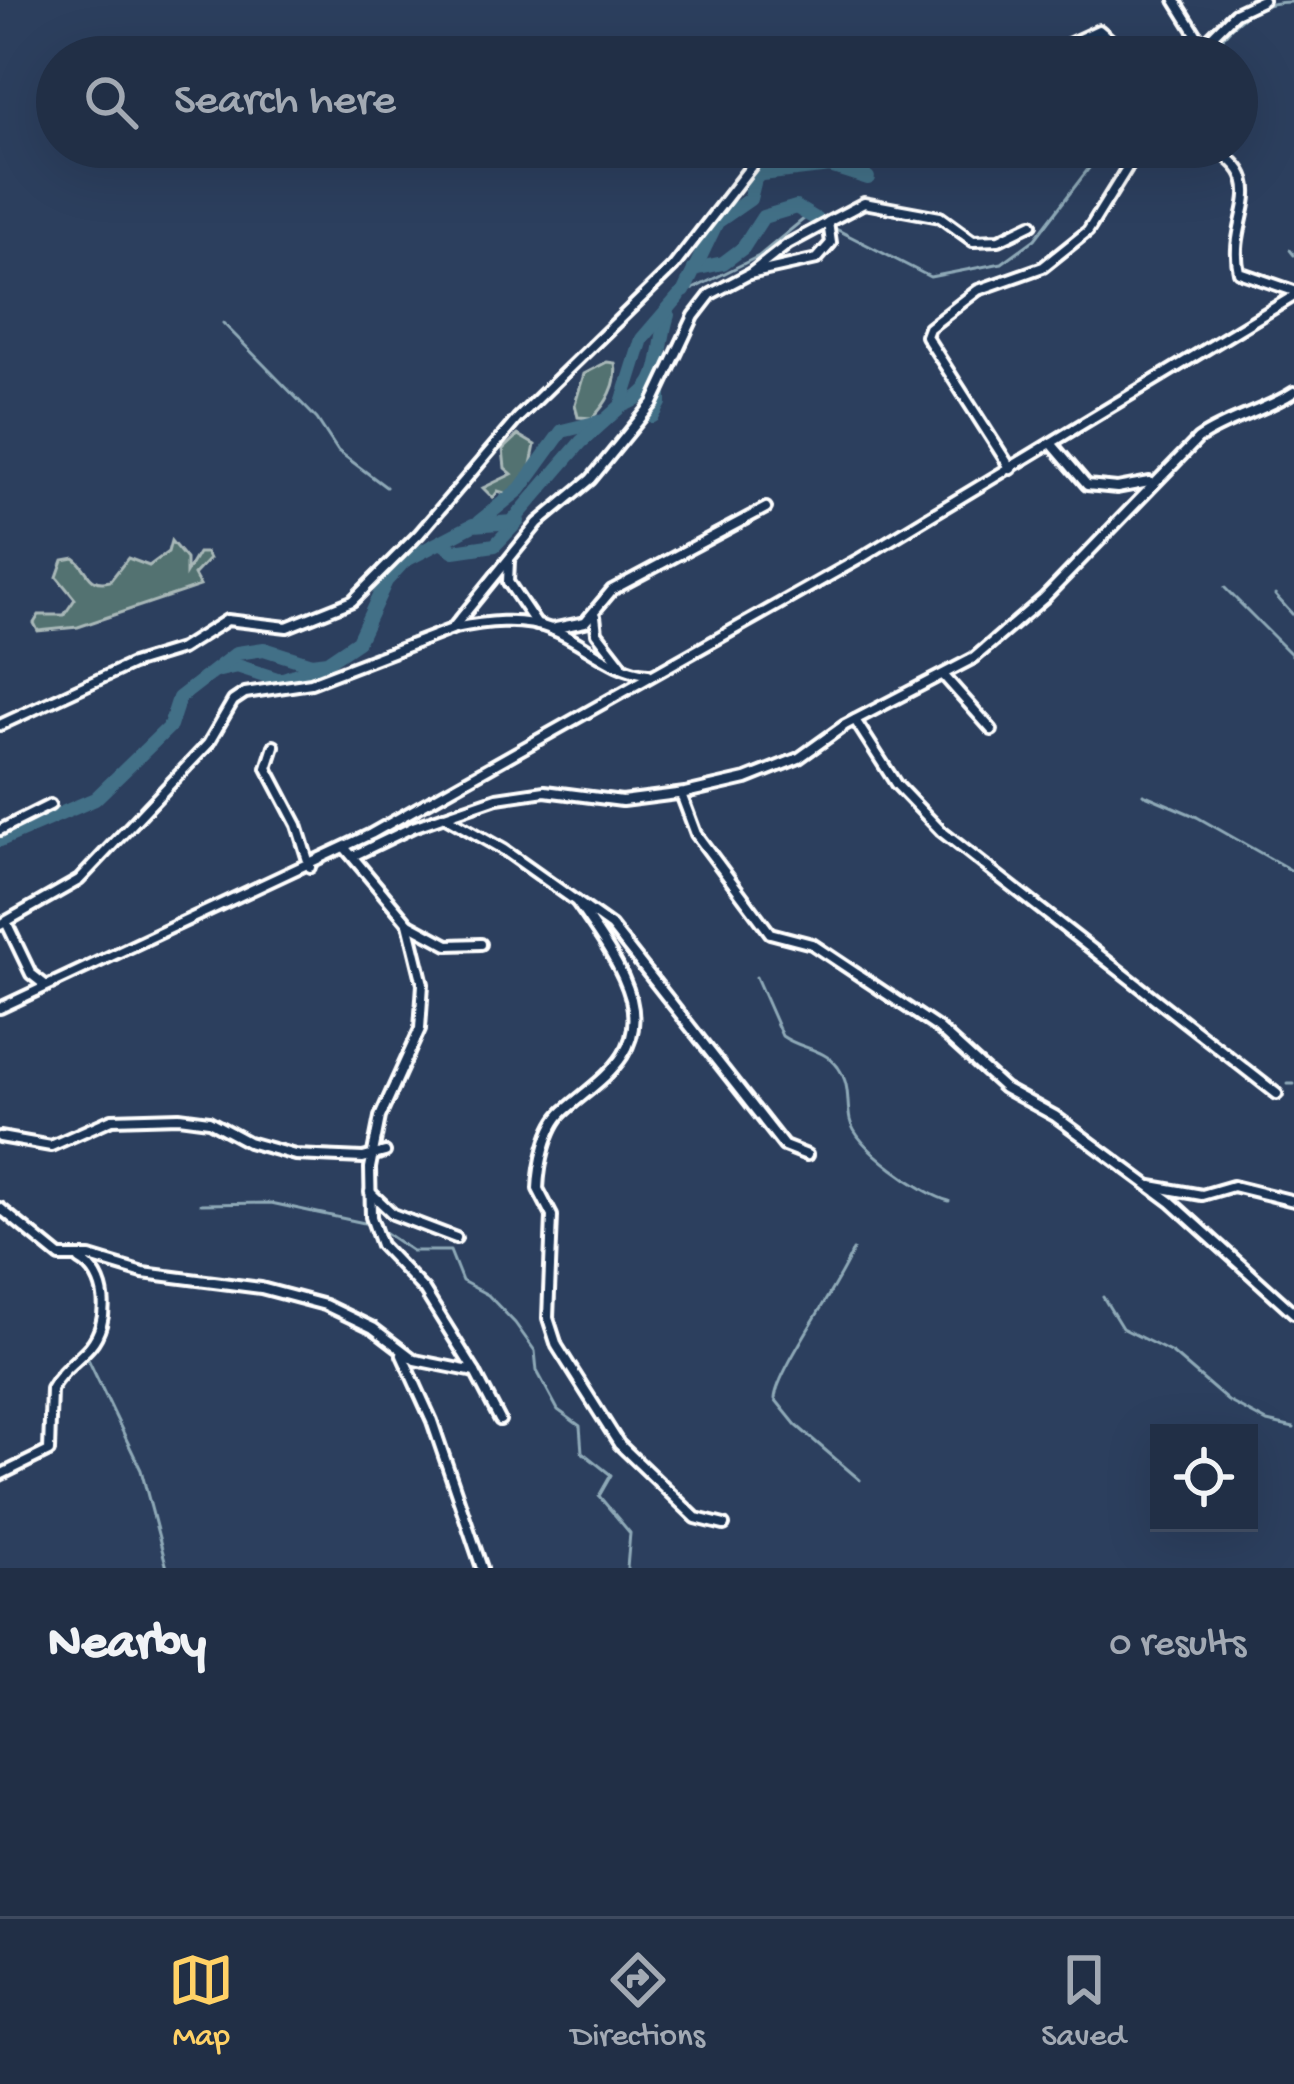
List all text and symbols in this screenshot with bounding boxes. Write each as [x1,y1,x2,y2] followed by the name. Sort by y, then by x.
[36,36,1258,168] search box
[78,69,144,135] icon: search
[174,76,396,129] text: Search here
[1150,1424,1258,1532] map controls
[1150,1424,1258,1532] button: locate
[48,1616,206,1676] text: Nearby
[1109,1623,1246,1669] text: 0 results
[168,1947,234,2057] tab: Map
[571,1947,705,2057] tab: Directions
[1041,1947,1126,2057] tab: Saved

